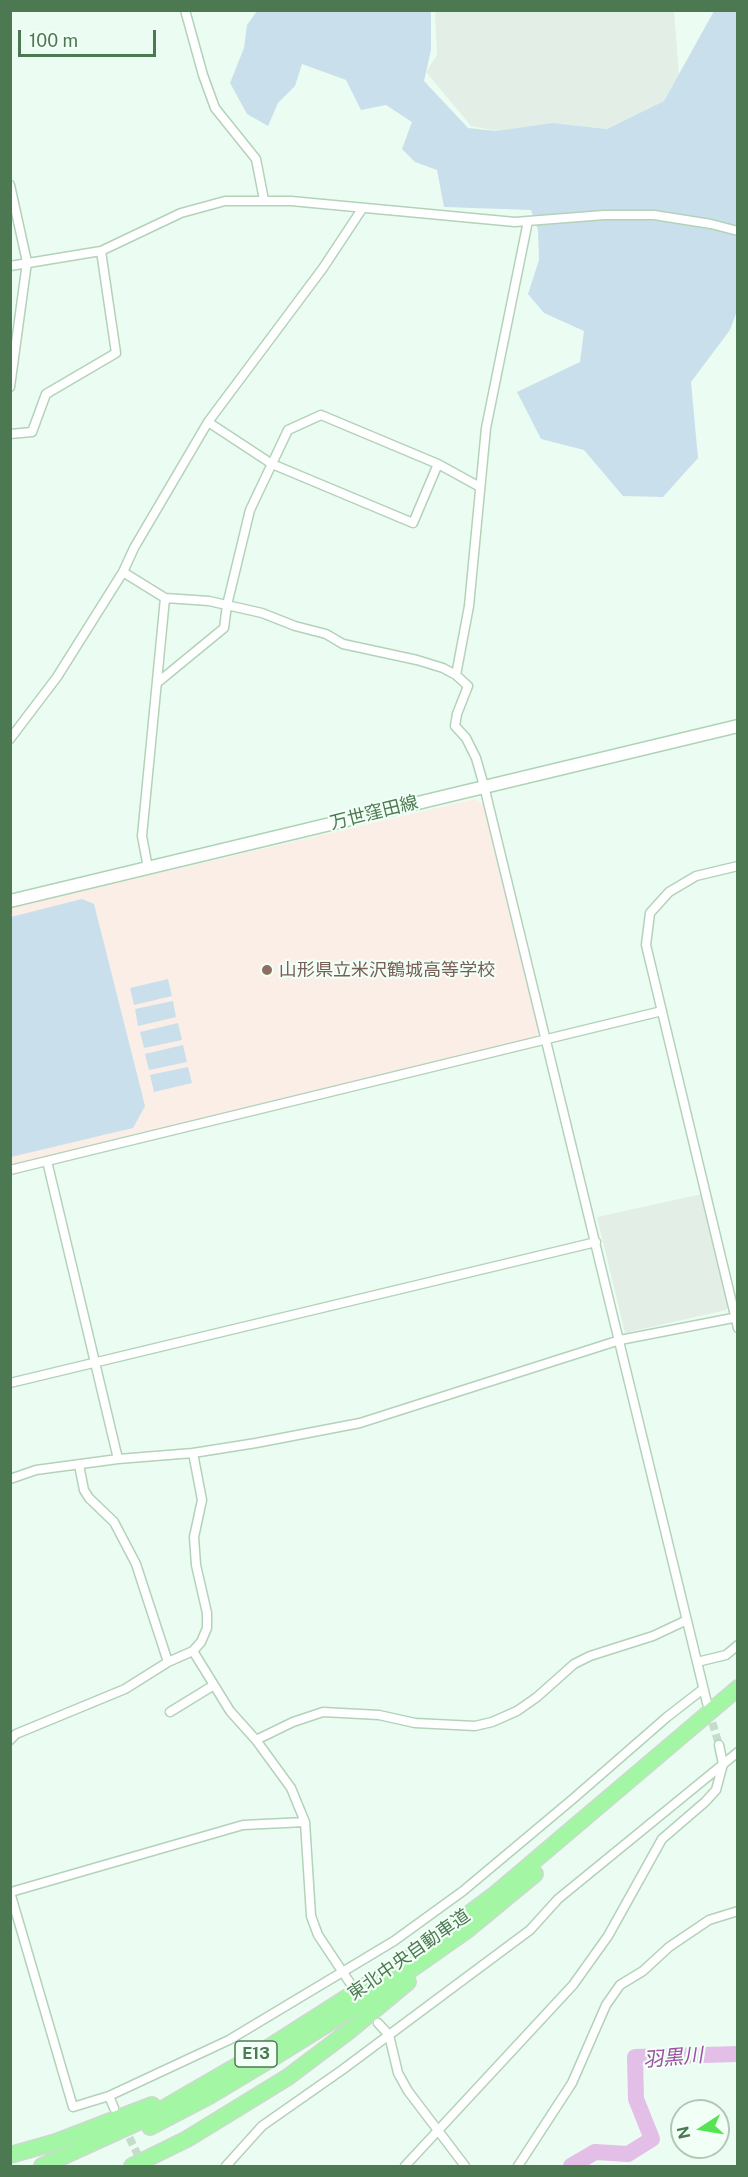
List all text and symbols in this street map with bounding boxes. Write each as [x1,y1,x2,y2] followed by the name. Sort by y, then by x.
[21,18,159,56] scale bar
[29,30,78,51] text: 100 m
[328,792,420,834] street label: 万世窪田線
[279,959,495,981] place label: 山形県立米沢鶴城高等学校
[260,963,274,977] marker: 山形県立米沢鶴城高等学校
[344,1905,474,2005] street label: 東北中央自動車道
[235,2041,277,2067] road number: E13
[642,2043,704,2073] water label: 羽黒川
[670,2099,730,2159] north arrow
[673,2124,694,2141] text: N

